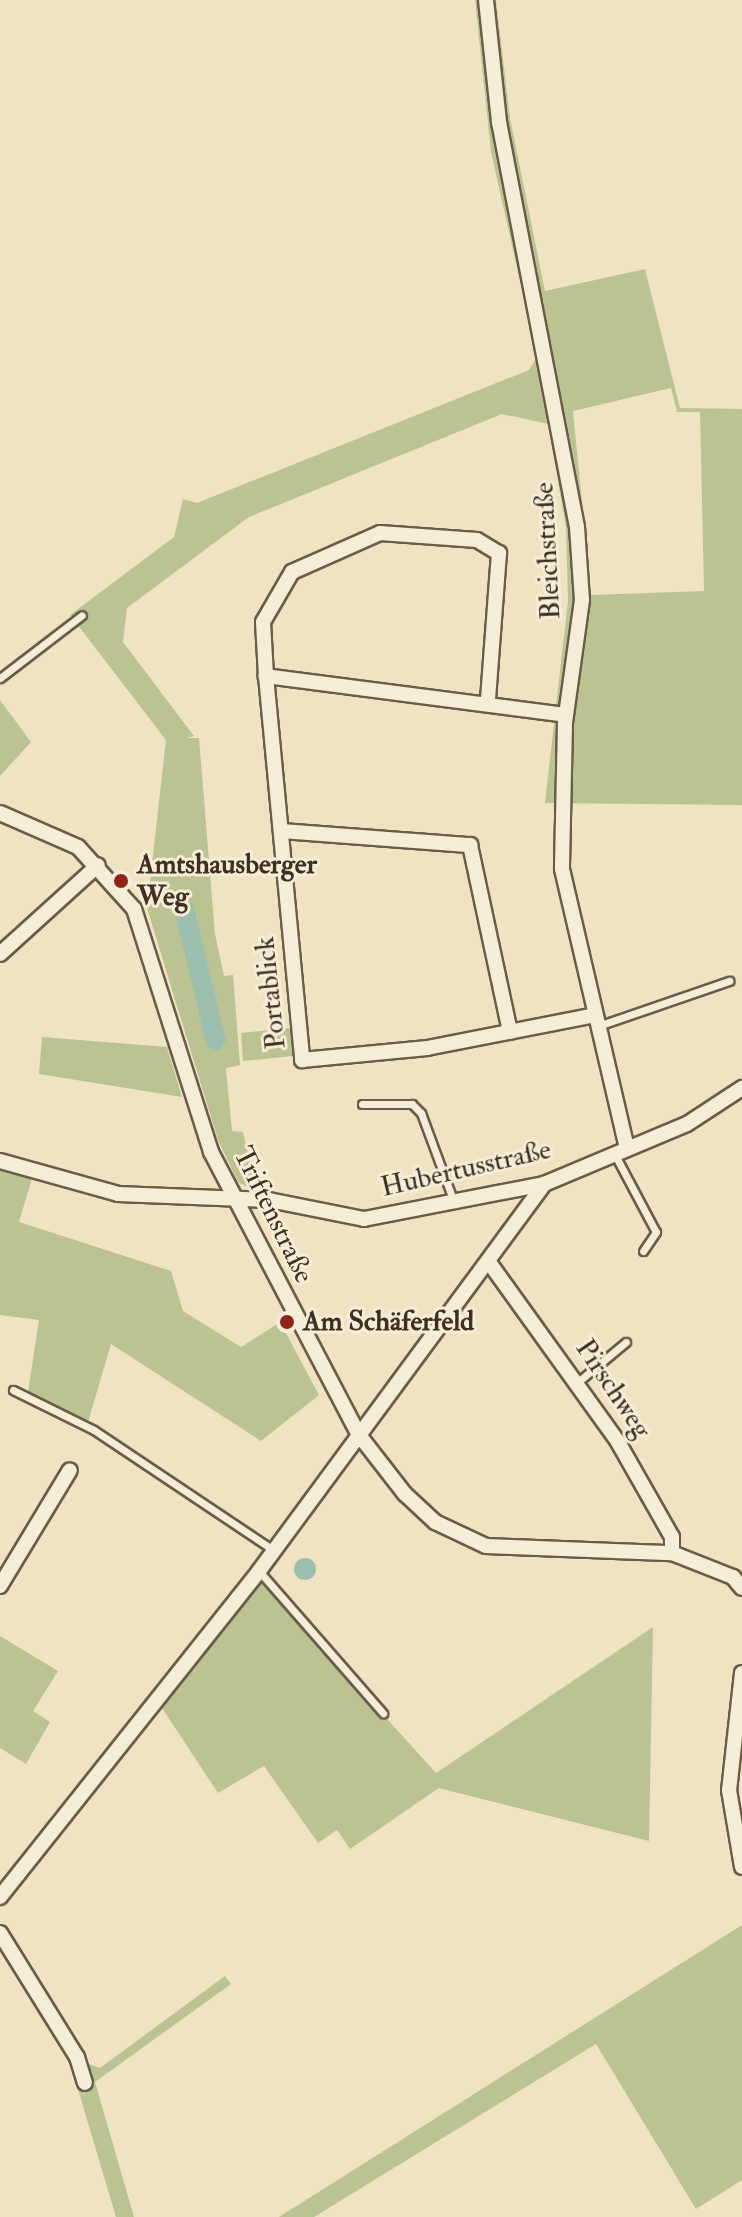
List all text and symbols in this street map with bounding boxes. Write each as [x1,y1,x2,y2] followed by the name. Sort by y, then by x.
[528,481,568,621] street label: Bleichstraße
[137,848,317,914] place label: Amtshausberger Weg
[112,872,130,890] marker: Amtshausberger Weg
[248,935,294,1051] street label: Portablick
[378,1133,554,1205] street label: Hubertusstraße
[226,1141,320,1289] street label: Triftenstraße
[303,1305,474,1339] place label: Am Schäferfeld
[278,1313,296,1331] marker: Am Schäferfeld
[568,1333,658,1445] street label: Pirschweg

